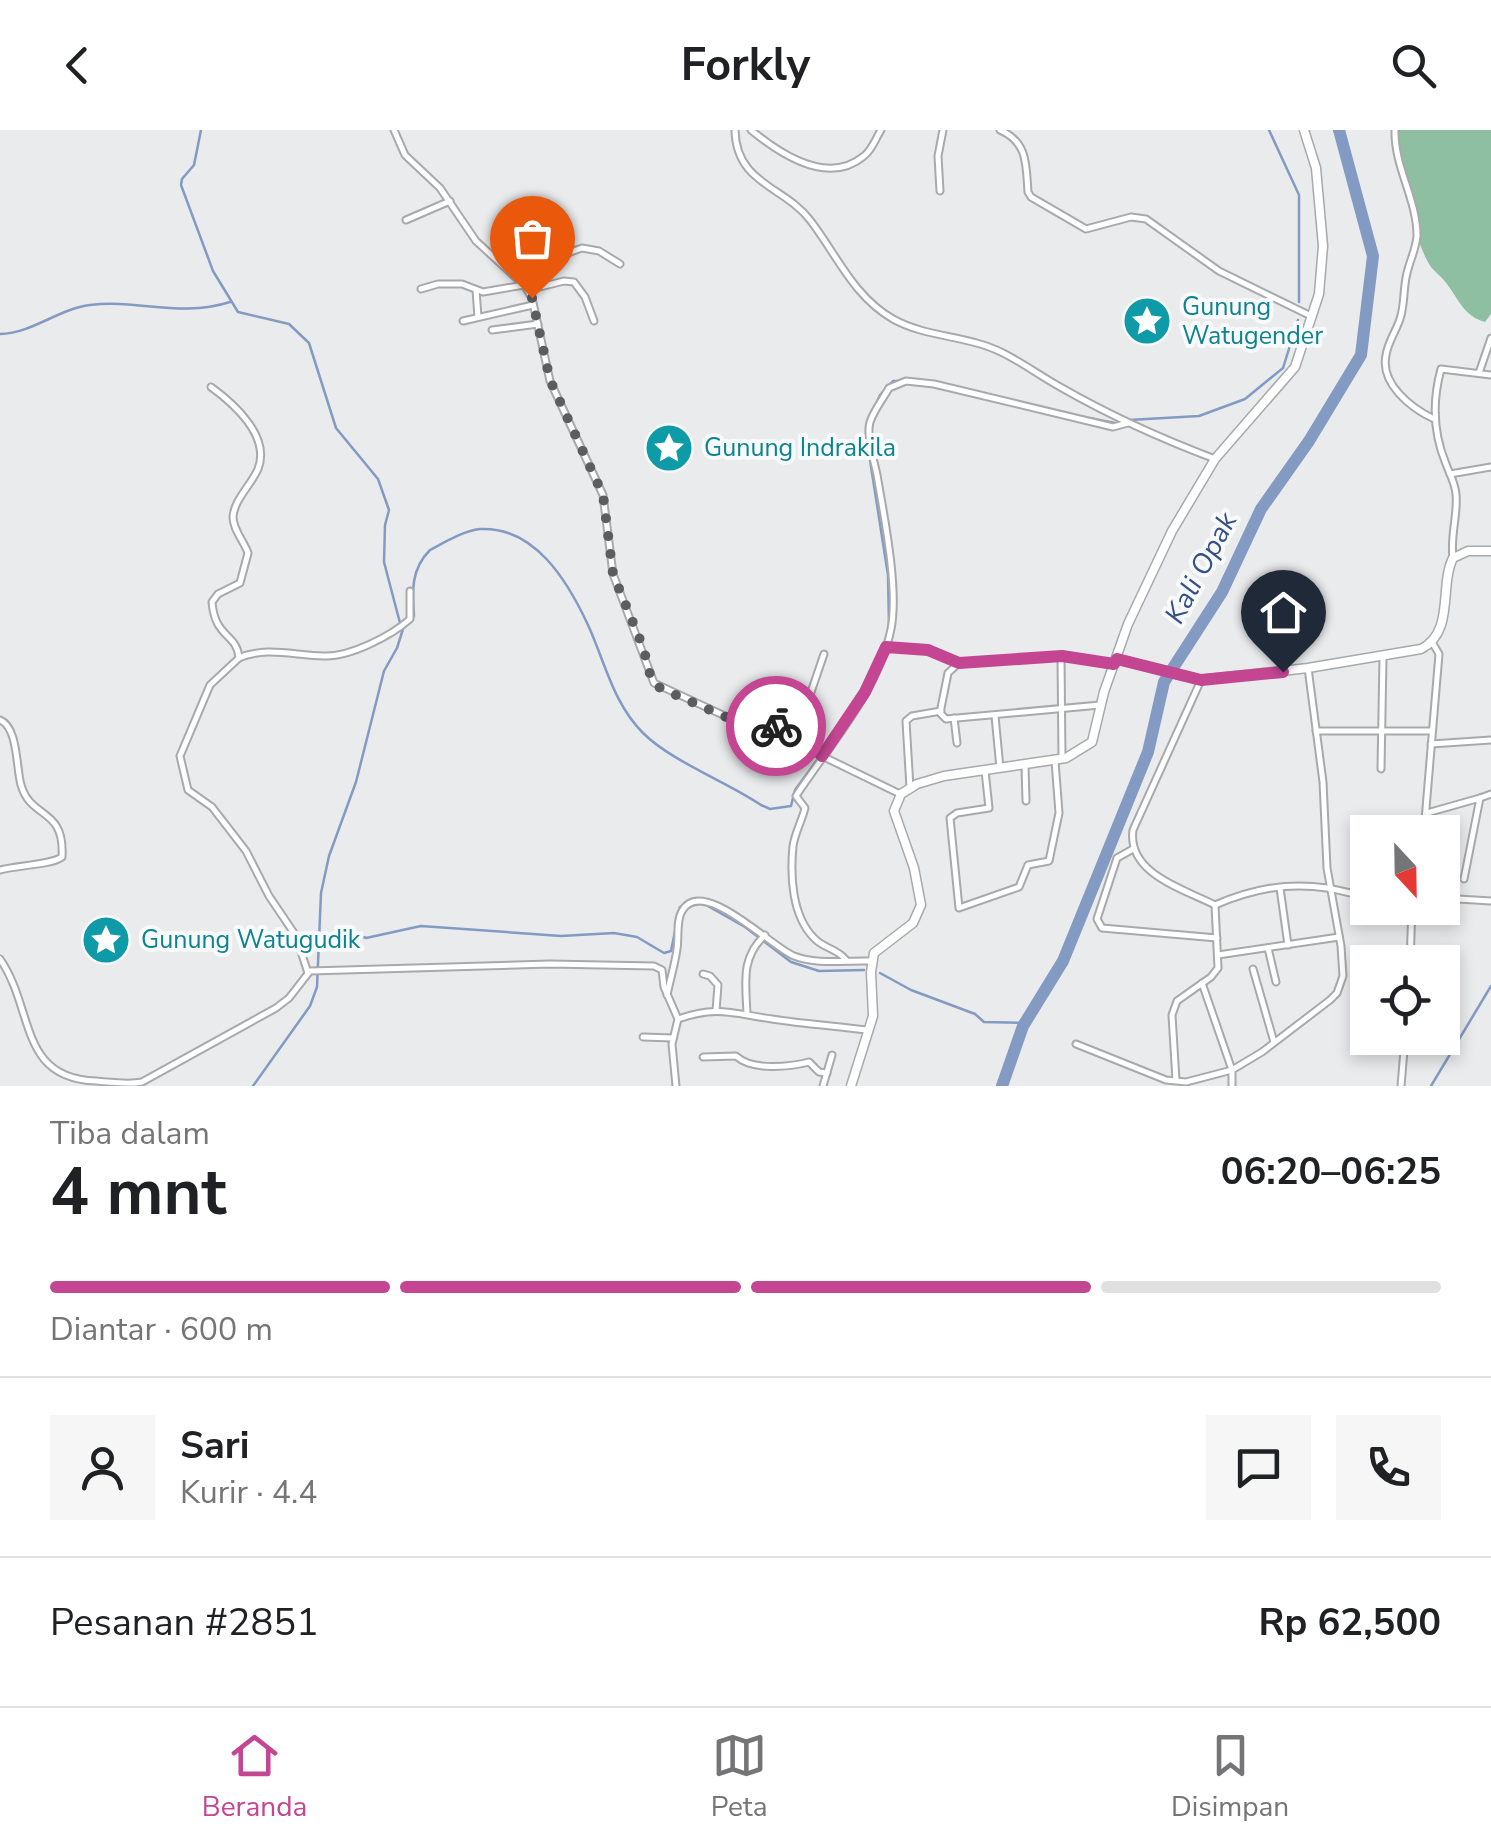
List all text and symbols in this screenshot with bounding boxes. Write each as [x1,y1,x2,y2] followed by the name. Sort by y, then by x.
[681,35,810,96] text: Forkly
[50,38,105,93] icon: back
[1386,38,1441,93] icon: search
[490,196,575,299] pin
[505,211,560,266] icon: bag
[1182,290,1323,353] place label: Gunung Watugender
[1121,295,1173,347] place icon: Gunung Watugender
[643,422,695,474] place icon: Gunung Indrakila
[704,431,896,465] place label: Gunung Indrakila
[1156,505,1247,630] water label: Kali Opak
[1241,570,1326,673] pin
[1256,585,1311,640] icon: home
[726,676,826,776] courier
[749,699,804,754] icon: bike
[1350,815,1460,925] north arrow
[1350,815,1460,1055] map controls
[80,914,132,966] place icon: Gunung Watugudik
[141,923,361,957] place label: Gunung Watugudik
[1350,945,1460,1055] button: locate
[50,1112,210,1155] text: Tiba dalam
[1221,1146,1441,1197] text: 06:20–06:25
[50,1148,227,1237] text: 4 mnt
[50,1308,273,1351] text: Diantar · 600 m
[50,1415,155,1520] button: person
[1206,1415,1311,1520] button: chat
[1336,1415,1441,1520] button: phone
[180,1420,249,1471] text: Sari
[180,1471,317,1514] text: Kurir · 4.4
[50,1597,319,1648] text: Pesanan #2851
[1258,1597,1441,1648] text: Rp 62,500
[202,1728,307,1826] tab: Beranda
[711,1728,767,1826] tab: Peta
[1171,1728,1289,1826] tab: Disimpan

